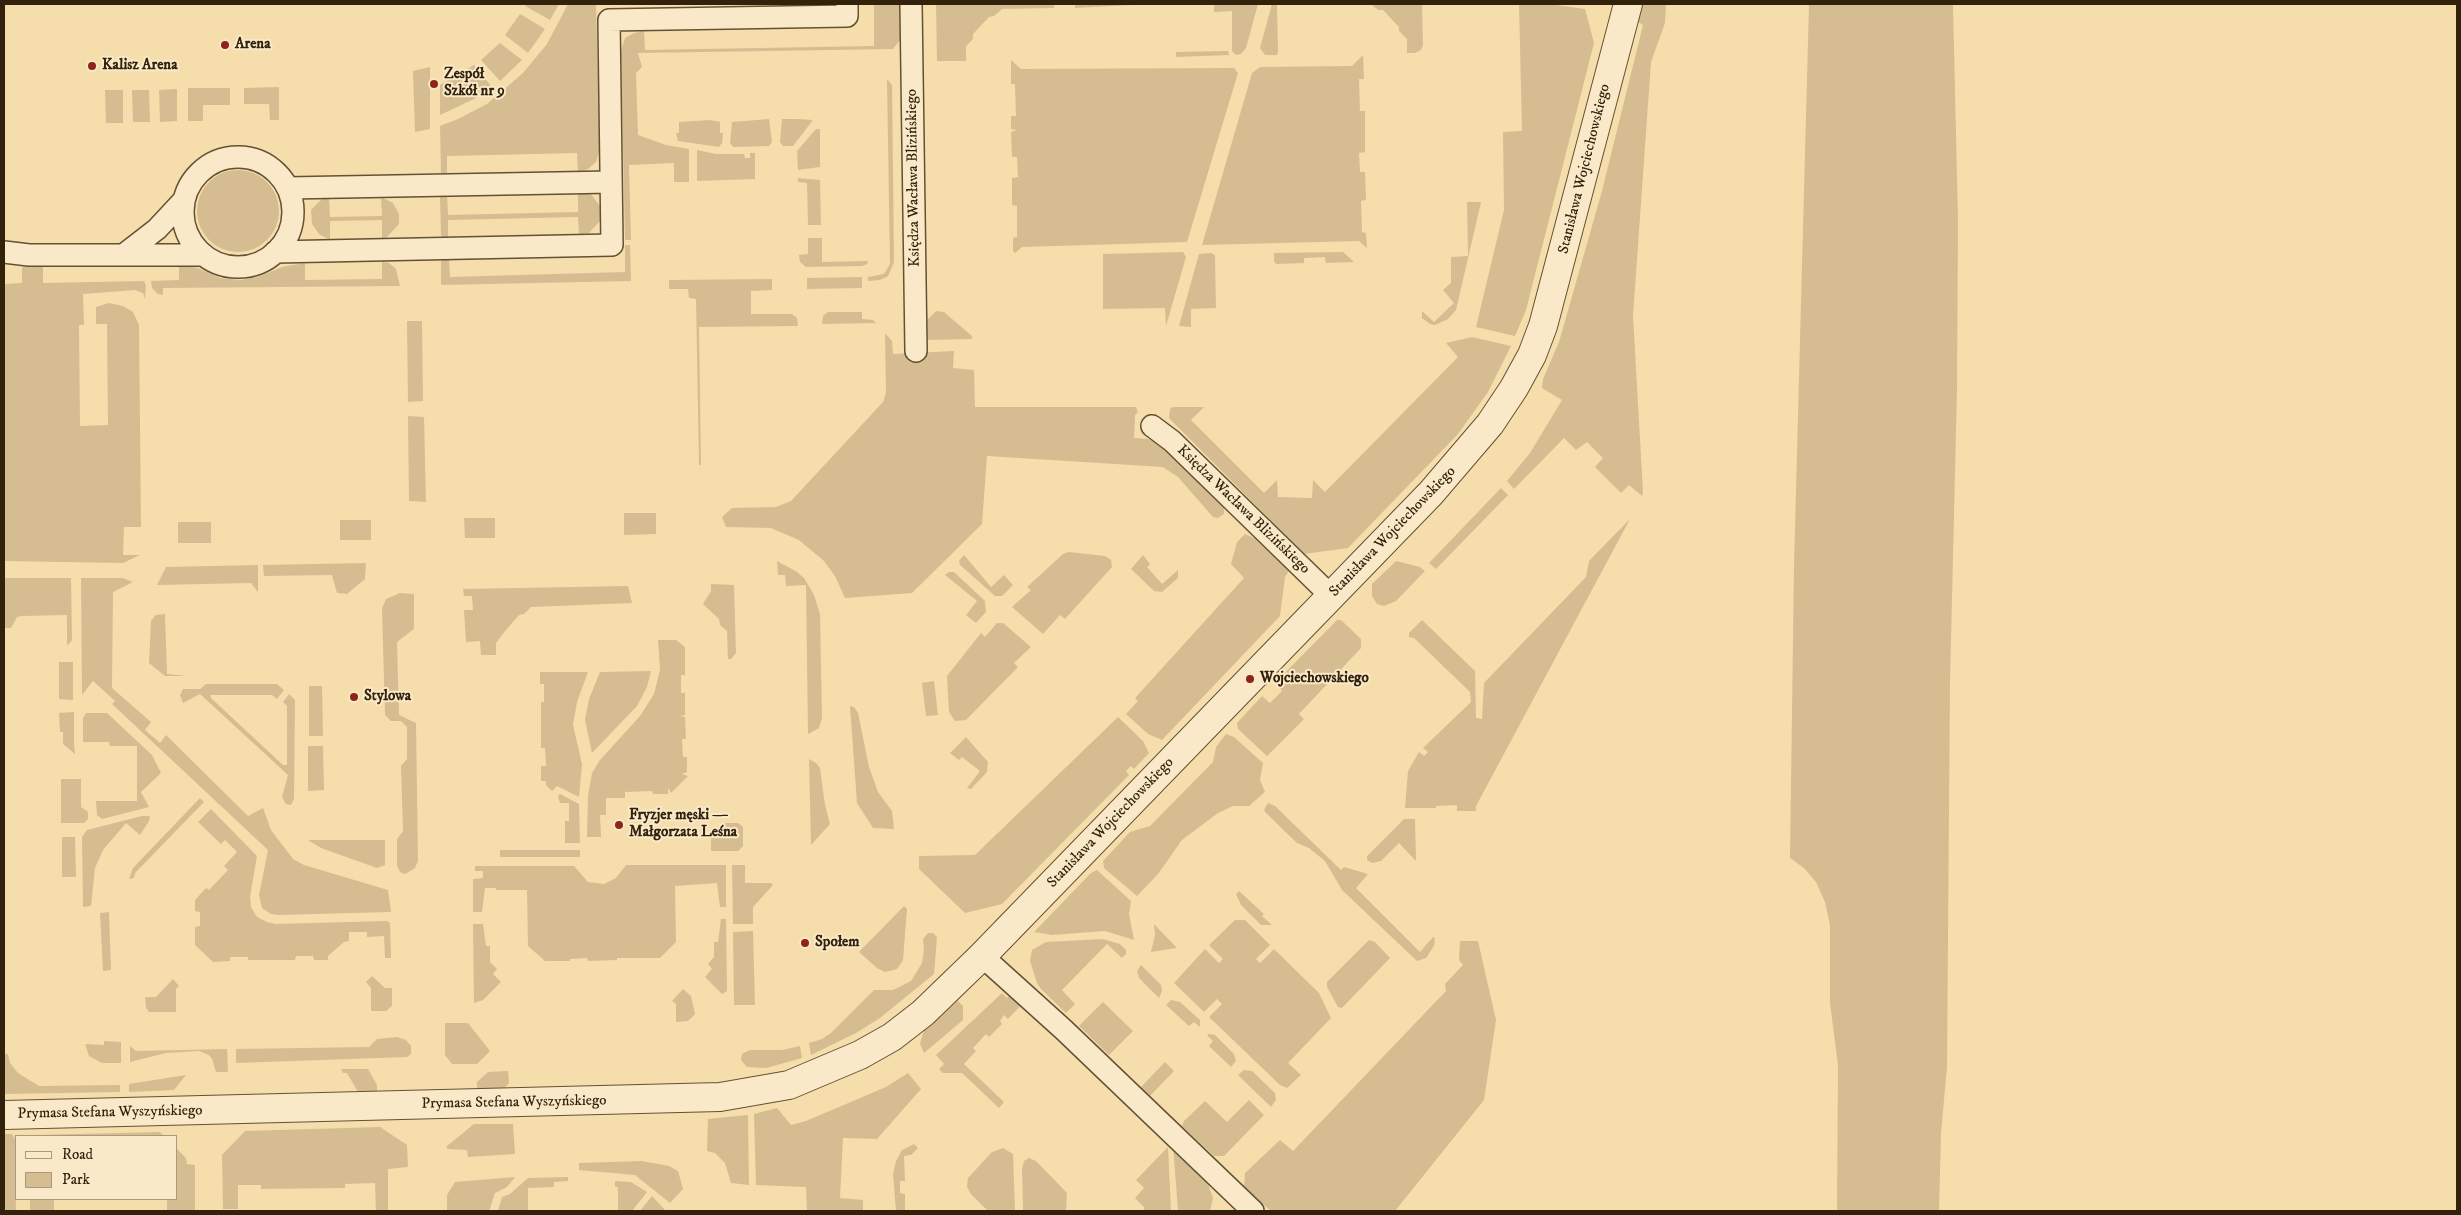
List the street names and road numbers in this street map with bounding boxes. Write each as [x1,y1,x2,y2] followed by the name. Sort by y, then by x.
[1555,82,1615,256] street label: Stanisława Wojciechowskiego
[903,89,925,267] street label: Księdza Wacława Blizińskiego
[1173,442,1313,578] street label: Księdza Wacława Blizińskiego
[1326,463,1460,601] street label: Stanisława Wojciechowskiego
[1044,754,1178,892] street label: Stanisława Wojciechowskiego
[421,1092,607,1114] street label: Prymasa Stefana Wyszyńskiego
[17,1102,203,1124] street label: Prymasa Stefana Wyszyńskiego

